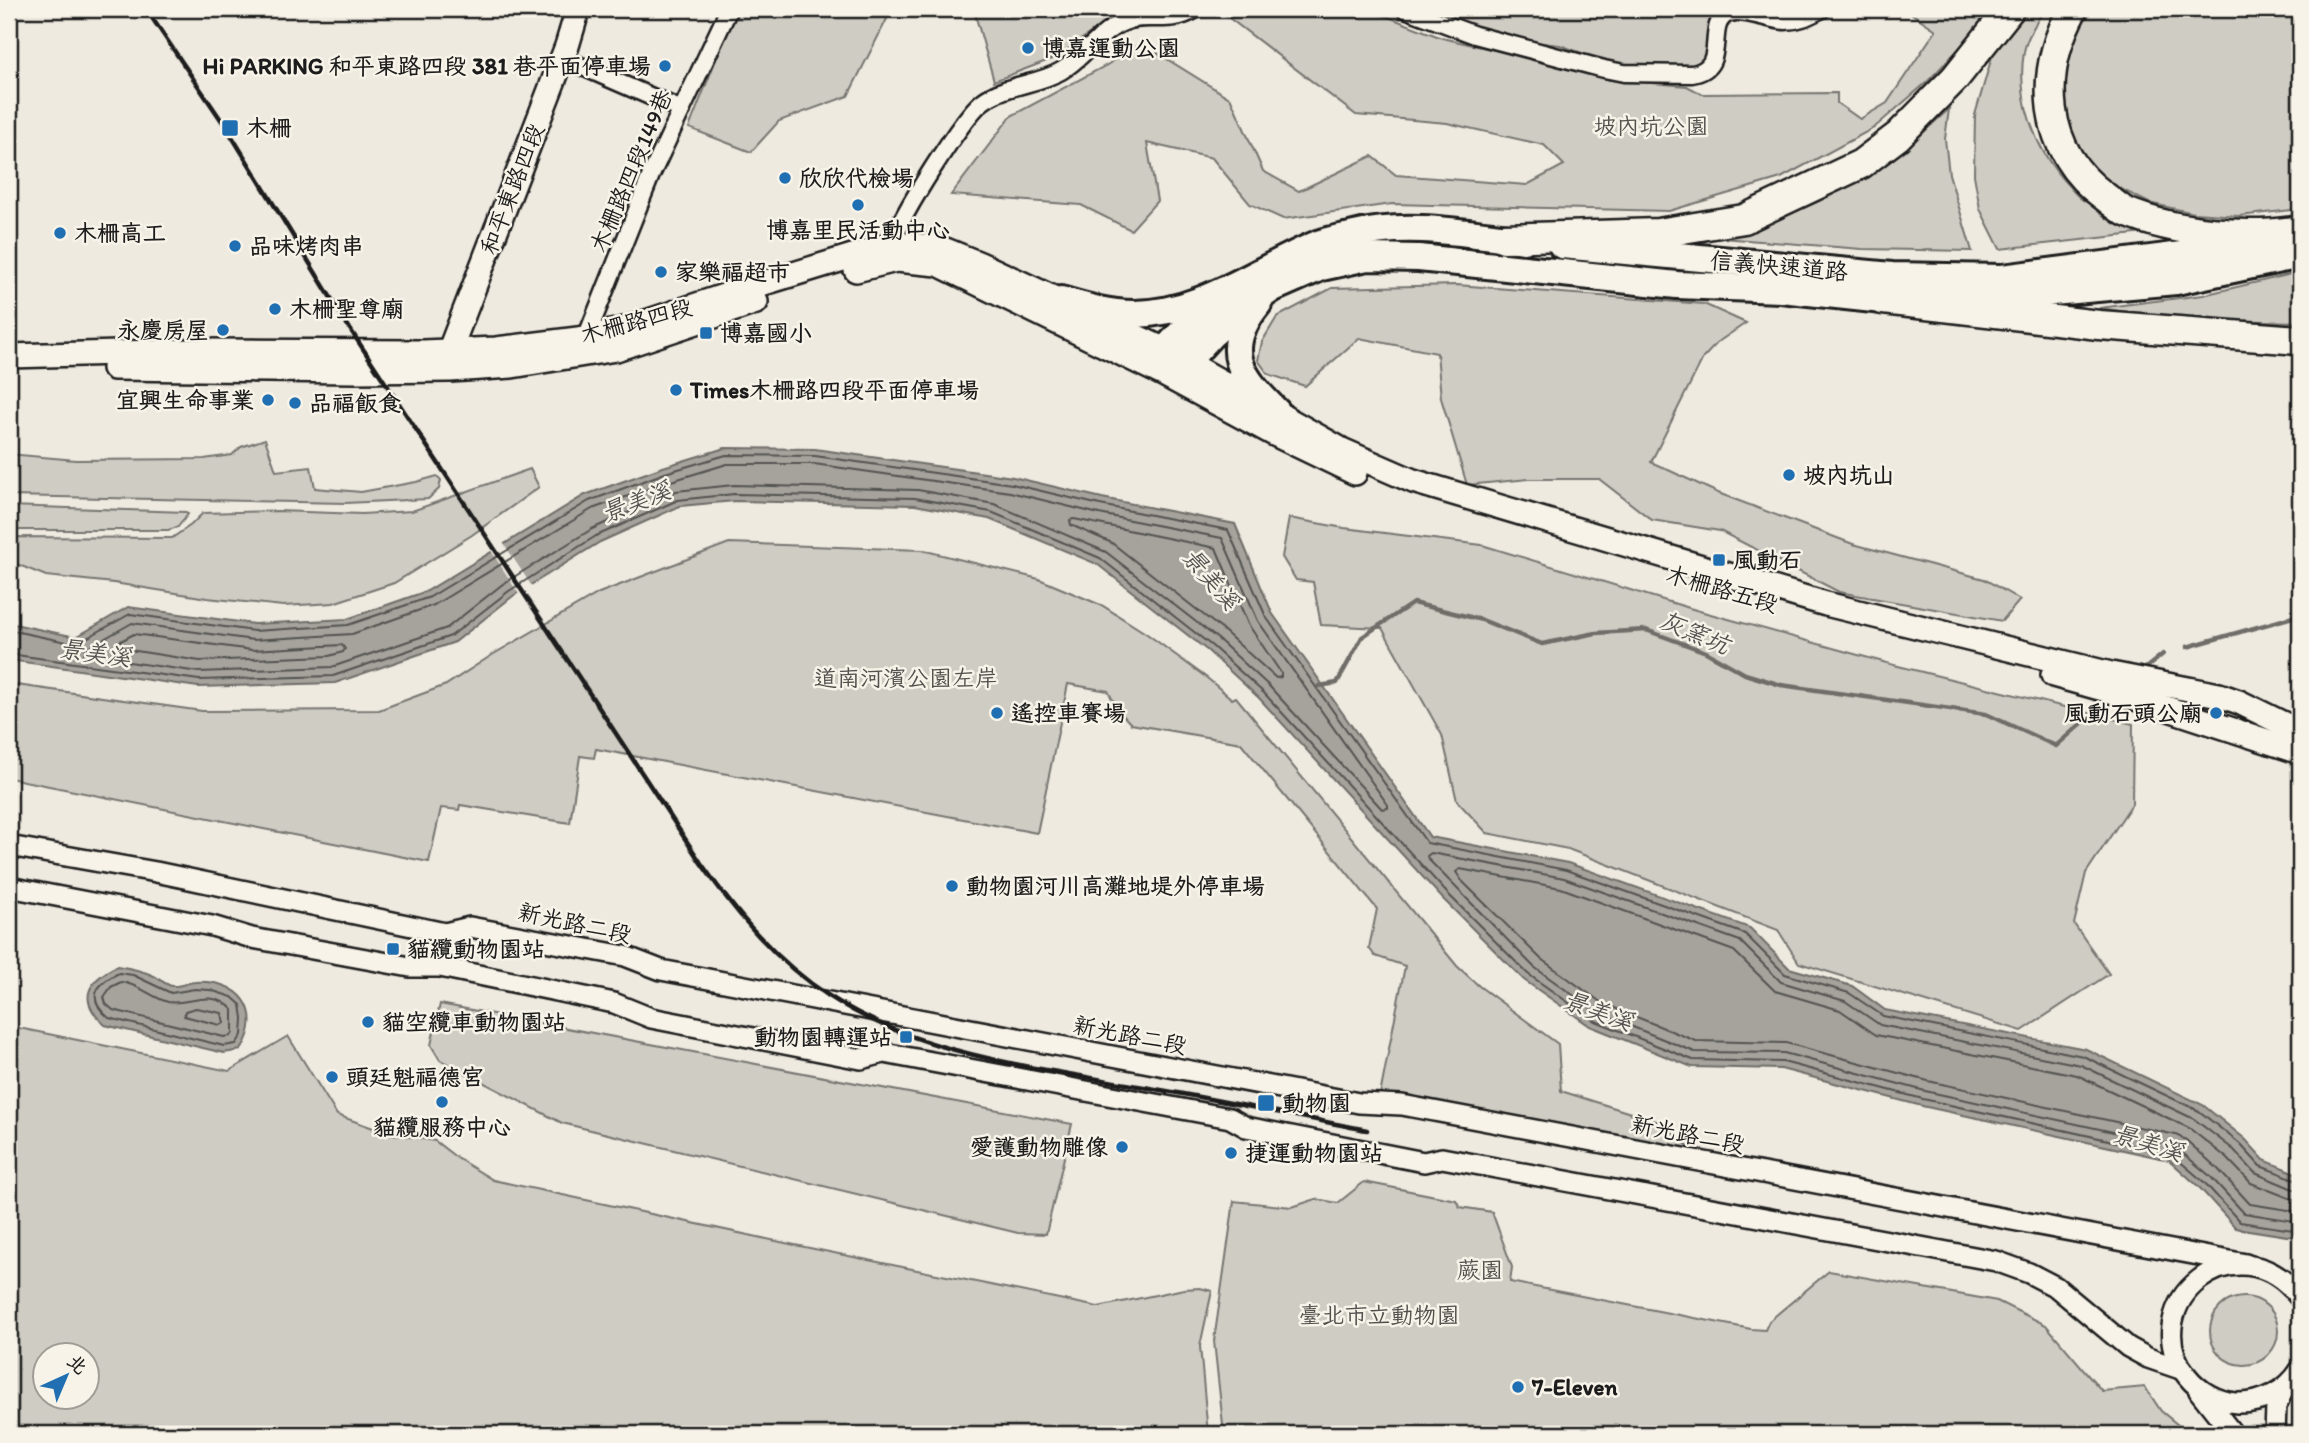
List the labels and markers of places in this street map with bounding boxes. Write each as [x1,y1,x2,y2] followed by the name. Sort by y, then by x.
[1042,34,1180,62] place label: 博嘉運動公園
[1020,40,1036,56] marker: 博嘉運動公園
[203,52,651,80] place label: Hi PARKING 和平東路四段 381 巷平面停車場
[657,58,673,74] marker: Hi PARKING 和平東路四段 381 巷平面停車場
[246,114,292,142] place label: 木柵
[220,118,240,138] marker: 木柵
[799,164,914,192] place label: 欣欣代檢場
[777,170,793,186] marker: 欣欣代檢場
[850,197,866,213] marker: 博嘉里民活動中心
[766,216,950,244] place label: 博嘉里民活動中心
[74,219,166,247] place label: 木柵高工
[52,225,68,241] marker: 木柵高工
[249,232,364,260] place label: 品味烤肉串
[227,238,243,254] marker: 品味烤肉串
[675,258,790,286] place label: 家樂福超市
[653,264,669,280] marker: 家樂福超市
[289,295,404,323] place label: 木柵聖尊廟
[267,301,283,317] marker: 木柵聖尊廟
[117,316,209,344] place label: 永慶房屋
[720,319,812,347] place label: 博嘉國小
[215,322,231,338] marker: 永慶房屋
[698,325,714,341] marker: 博嘉國小
[689,376,979,404] place label: Times木柵路四段平面停車場
[668,382,684,398] marker: Times木柵路四段平面停車場
[116,386,254,414] place label: 宜興生命事業
[309,389,401,417] place label: 品福飯食
[260,392,276,408] marker: 宜興生命事業
[287,395,303,411] marker: 品福飯食
[1803,461,1895,489] place label: 坡內坑山
[1781,467,1797,483] marker: 坡內坑山
[1733,546,1802,574] place label: 風動石
[1711,552,1727,568] marker: 風動石
[1011,699,1126,727] place label: 遙控車賽場
[2064,699,2202,727] place label: 風動石頭公廟
[989,705,1005,721] marker: 遙控車賽場
[2208,705,2224,721] marker: 風動石頭公廟
[966,872,1265,900] place label: 動物園河川高灘地堤外停車場
[944,878,960,894] marker: 動物園河川高灘地堤外停車場
[407,935,545,963] place label: 貓纜動物園站
[385,941,401,957] marker: 貓纜動物園站
[382,1008,566,1036] place label: 貓空纜車動物園站
[360,1014,376,1030] marker: 貓空纜車動物園站
[754,1023,892,1051] place label: 動物園轉運站
[898,1029,914,1045] marker: 動物園轉運站
[346,1063,484,1091] place label: 頭廷魁福德宮
[324,1069,340,1085] marker: 頭廷魁福德宮
[1282,1089,1351,1117] place label: 動物園
[1256,1093,1276,1113] marker: 動物園
[434,1094,450,1110] marker: 貓纜服務中心
[373,1113,511,1141] place label: 貓纜服務中心
[970,1133,1108,1161] place label: 愛護動物雕像
[1114,1139,1130,1155] marker: 愛護動物雕像
[1245,1139,1383,1167] place label: 捷運動物園站
[1223,1145,1239,1161] marker: 捷運動物園站
[1531,1373,1618,1401] place label: 7-Eleven
[1510,1379,1526,1395] marker: 7-Eleven

